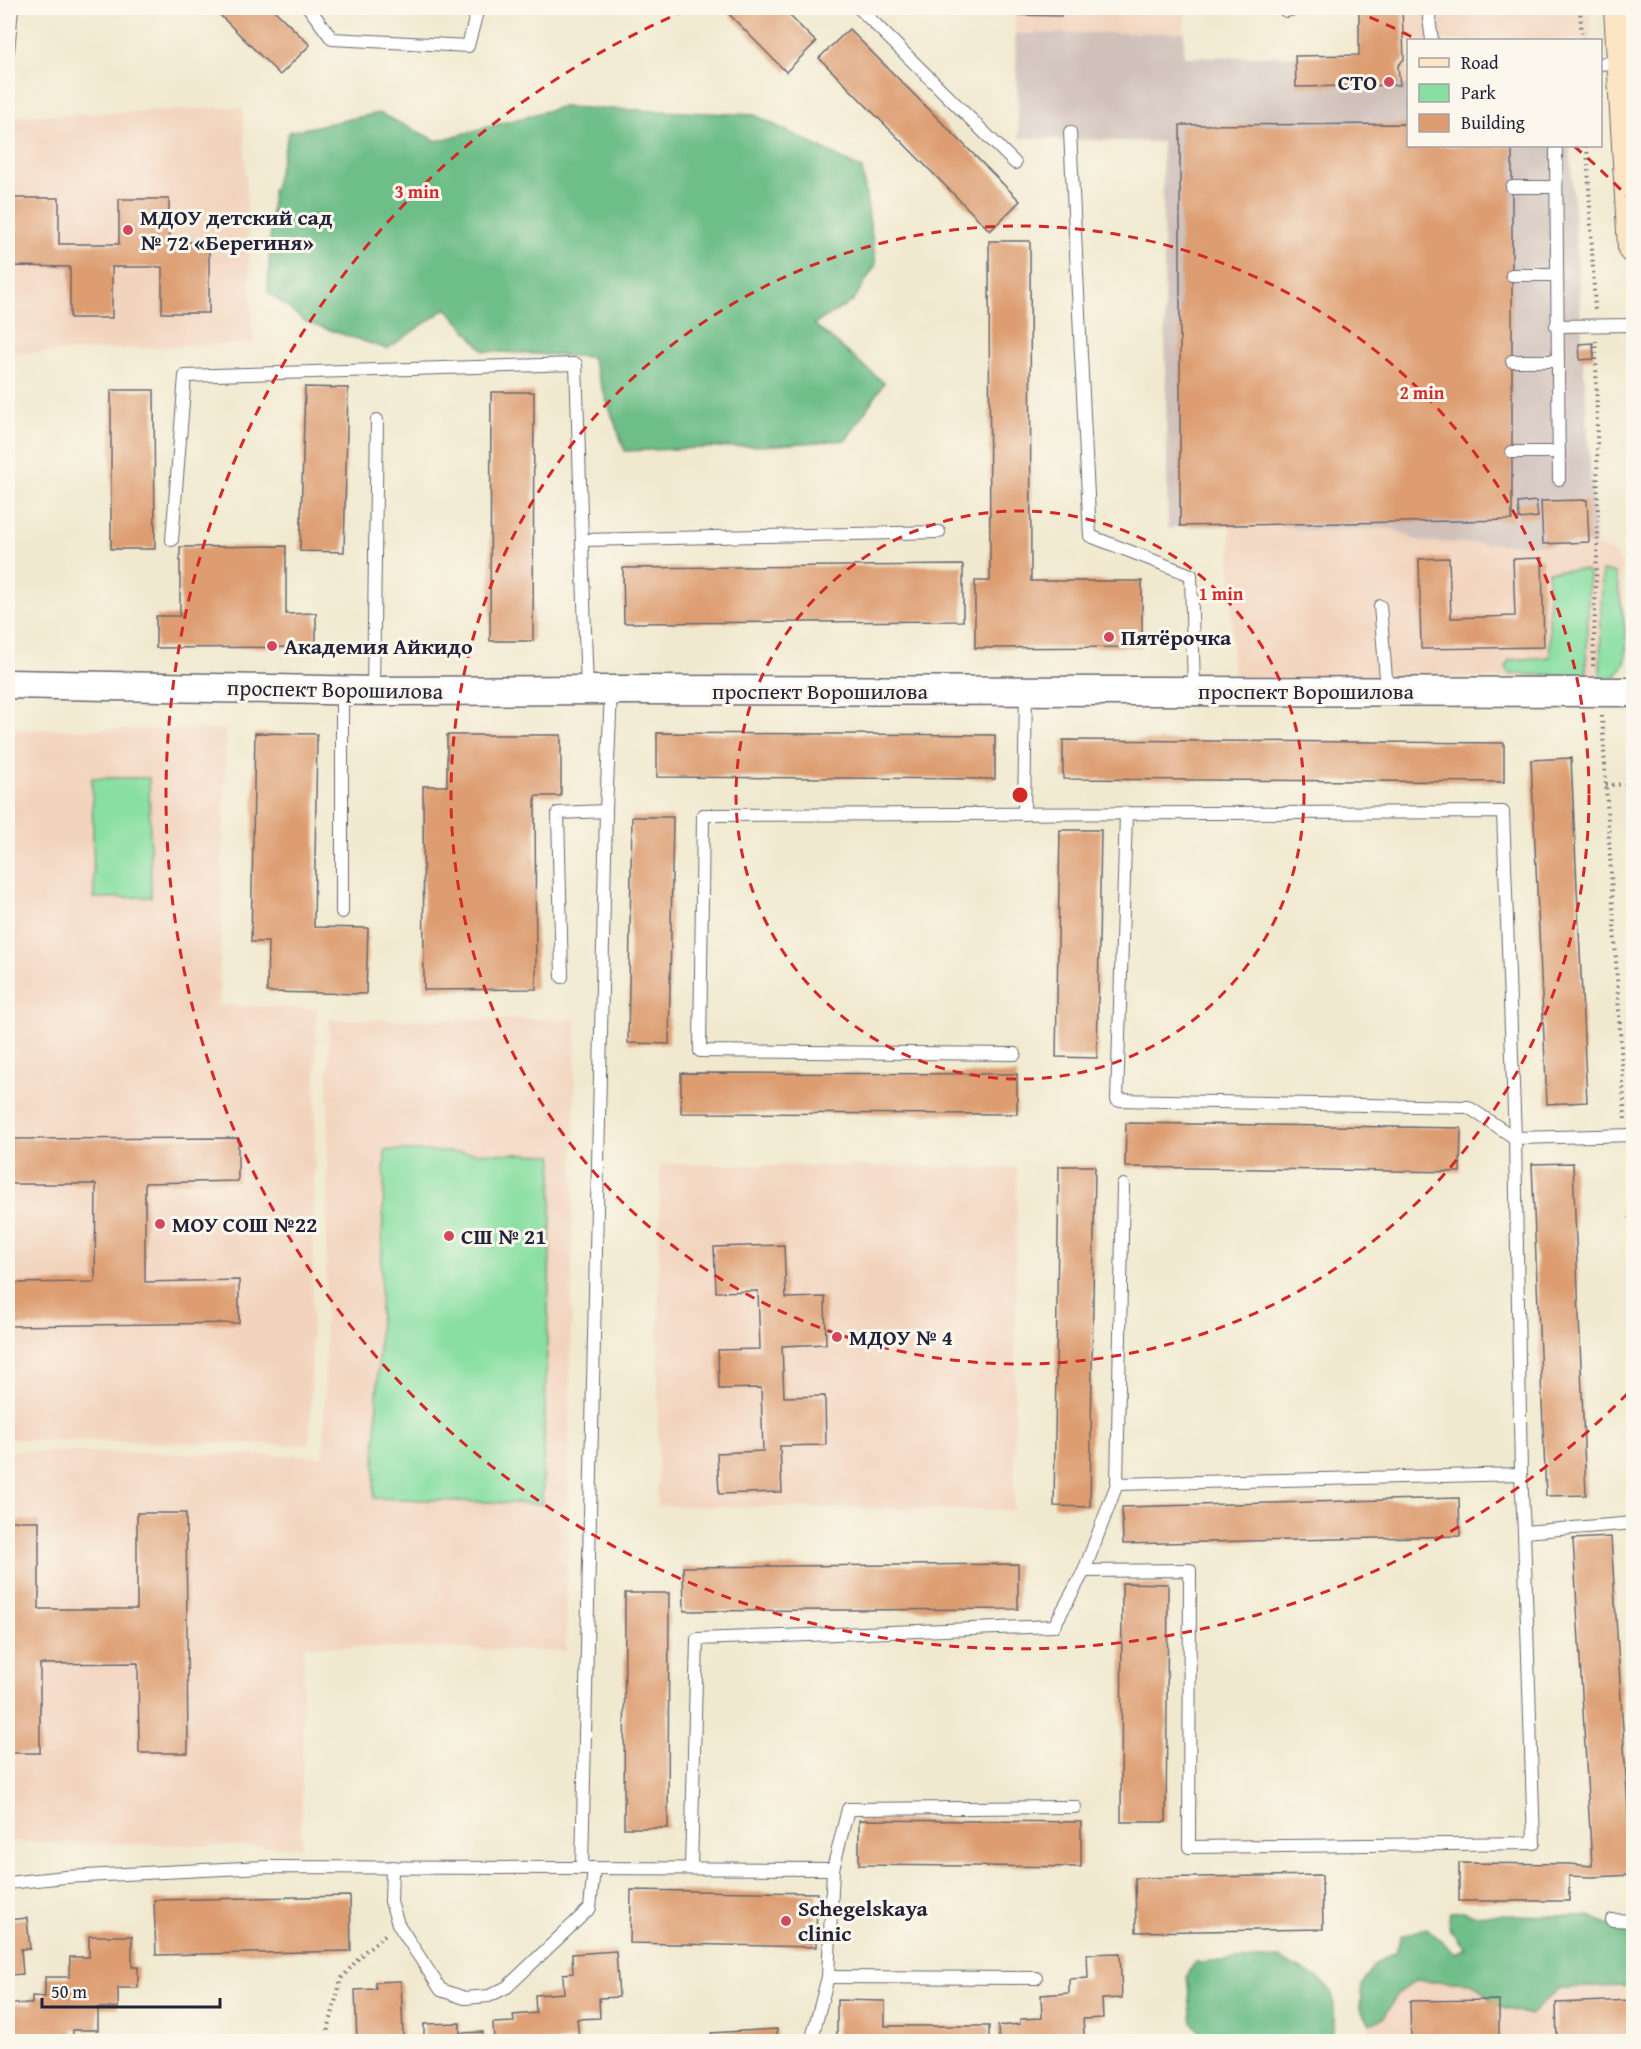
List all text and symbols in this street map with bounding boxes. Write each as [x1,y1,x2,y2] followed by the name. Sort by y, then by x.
[1407,39,1602,147] legend
[1461,49,1499,76] text: Road
[1338,66,1377,98] place label: СТО
[1382,75,1396,89] marker: СТО
[1461,79,1497,106] text: Park
[1461,109,1525,136] text: Building
[395,178,440,205] text: 3 min
[140,201,333,258] place label: МДОУ детский сад № 72 «Берегиня»
[121,223,135,237] marker: МДОУ детский сад № 72 «Берегиня»
[1400,379,1445,406] text: 2 min
[1199,580,1244,607] text: 1 min
[1121,621,1232,653] place label: Пятёрочка
[284,630,473,662] place label: Академия Айкидо
[1102,630,1116,644] marker: Пятёрочка
[265,639,279,653] marker: Академия Айкидо
[227,671,444,707] street label: проспект Ворошилова
[712,675,929,707] street label: проспект Ворошилова
[1198,675,1415,707] street label: проспект Ворошилова
[1010,785,1030,805] centre of rings
[172,1208,317,1240] place label: МОУ СОШ №22
[153,1217,167,1231] marker: МОУ СОШ №22
[461,1220,547,1252] place label: СШ № 21
[442,1229,456,1243] marker: СШ № 21
[849,1321,953,1353] place label: МДОУ № 4
[830,1330,844,1344] marker: МДОУ № 4
[798,1892,929,1949] place label: Schegelskaya clinic
[779,1914,793,1928] marker: Schegelskaya clinic
[42,1971,220,2009] scale bar
[51,1978,87,2005] text: 50 m

